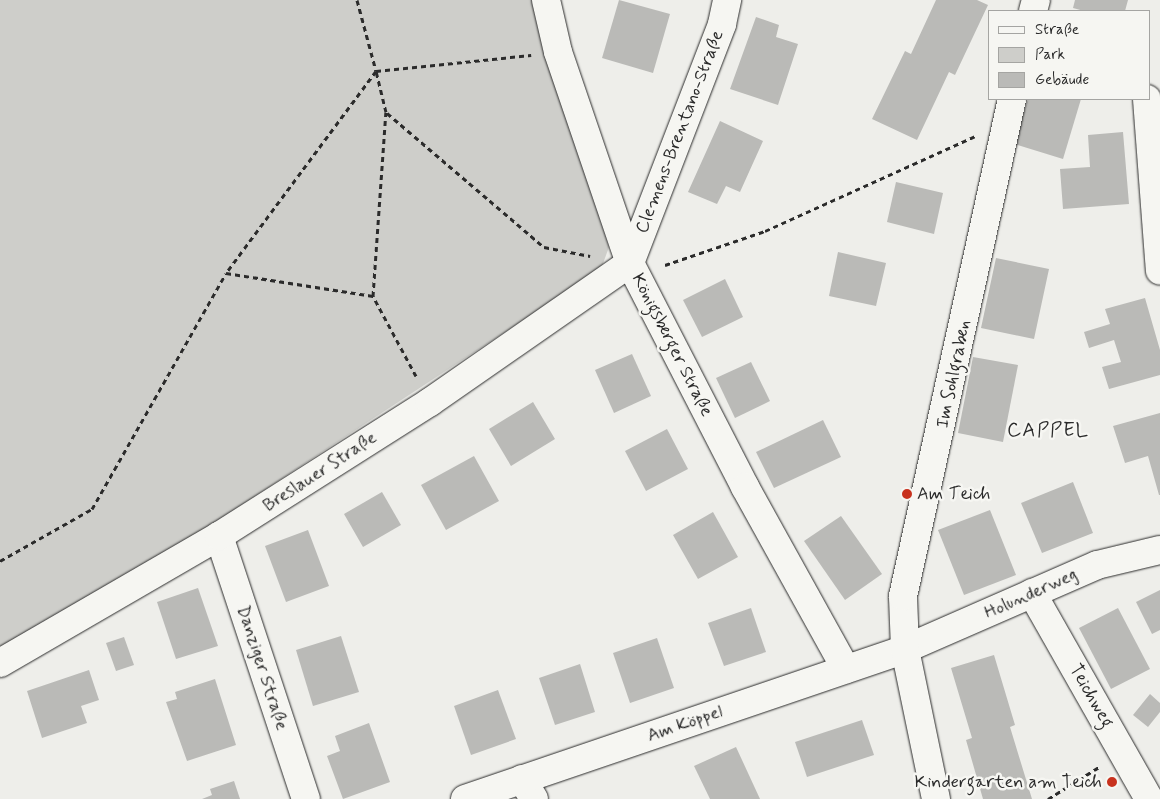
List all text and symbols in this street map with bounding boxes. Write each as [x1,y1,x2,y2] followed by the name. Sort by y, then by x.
[988,10,1150,100] legend
[1035,20,1079,40] text: Straße
[631,27,729,237] street label: Clemens-Brentano-Straße
[1035,45,1065,65] text: Park
[1035,70,1089,90] text: Gebäude
[627,270,717,420] street label: Königsberger Straße
[932,318,976,430] street label: Im Sohlgraben
[1005,418,1091,442] district label: CAPPEL
[259,427,381,517] street label: Breslauer Straße
[917,483,988,505] place label: Am Teich
[901,488,913,500] marker: Am Teich
[981,564,1081,624] street label: Holunderweg
[232,604,292,732] street label: Danziger Straße
[1064,660,1118,732] street label: Teichweg
[644,701,726,747] street label: Am Köppel
[919,771,1102,793] place label: Kindergarten am Teich
[1106,776,1118,788] marker: Kindergarten am Teich

